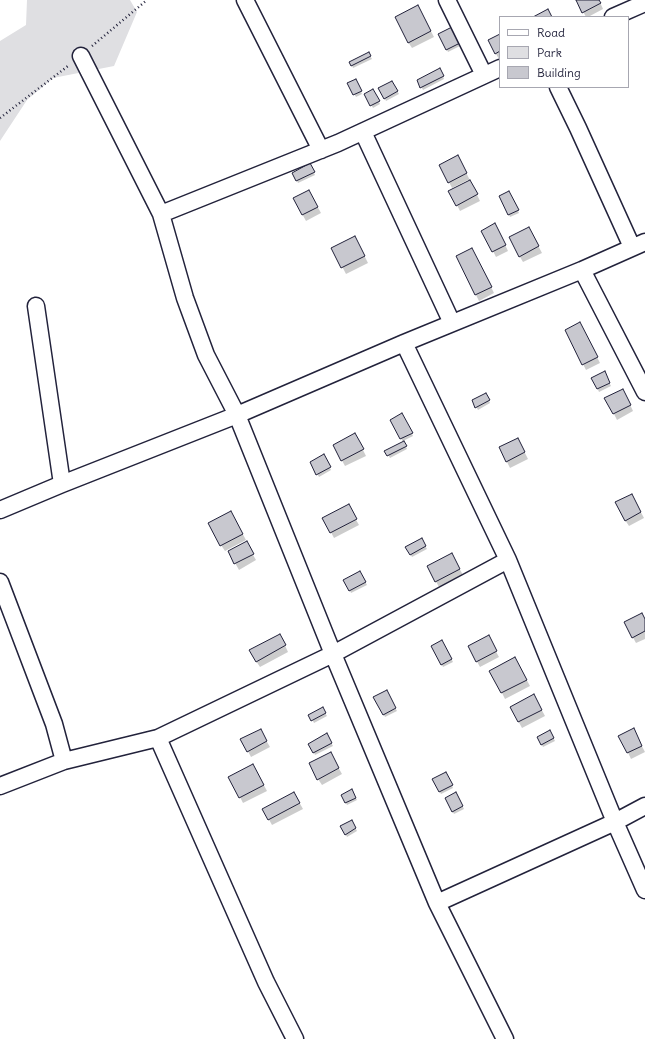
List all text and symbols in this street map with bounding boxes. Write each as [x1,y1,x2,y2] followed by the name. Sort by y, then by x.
[499,16,629,88] legend
[537,25,565,40] text: Road
[537,45,562,60] text: Park
[537,65,581,80] text: Building

